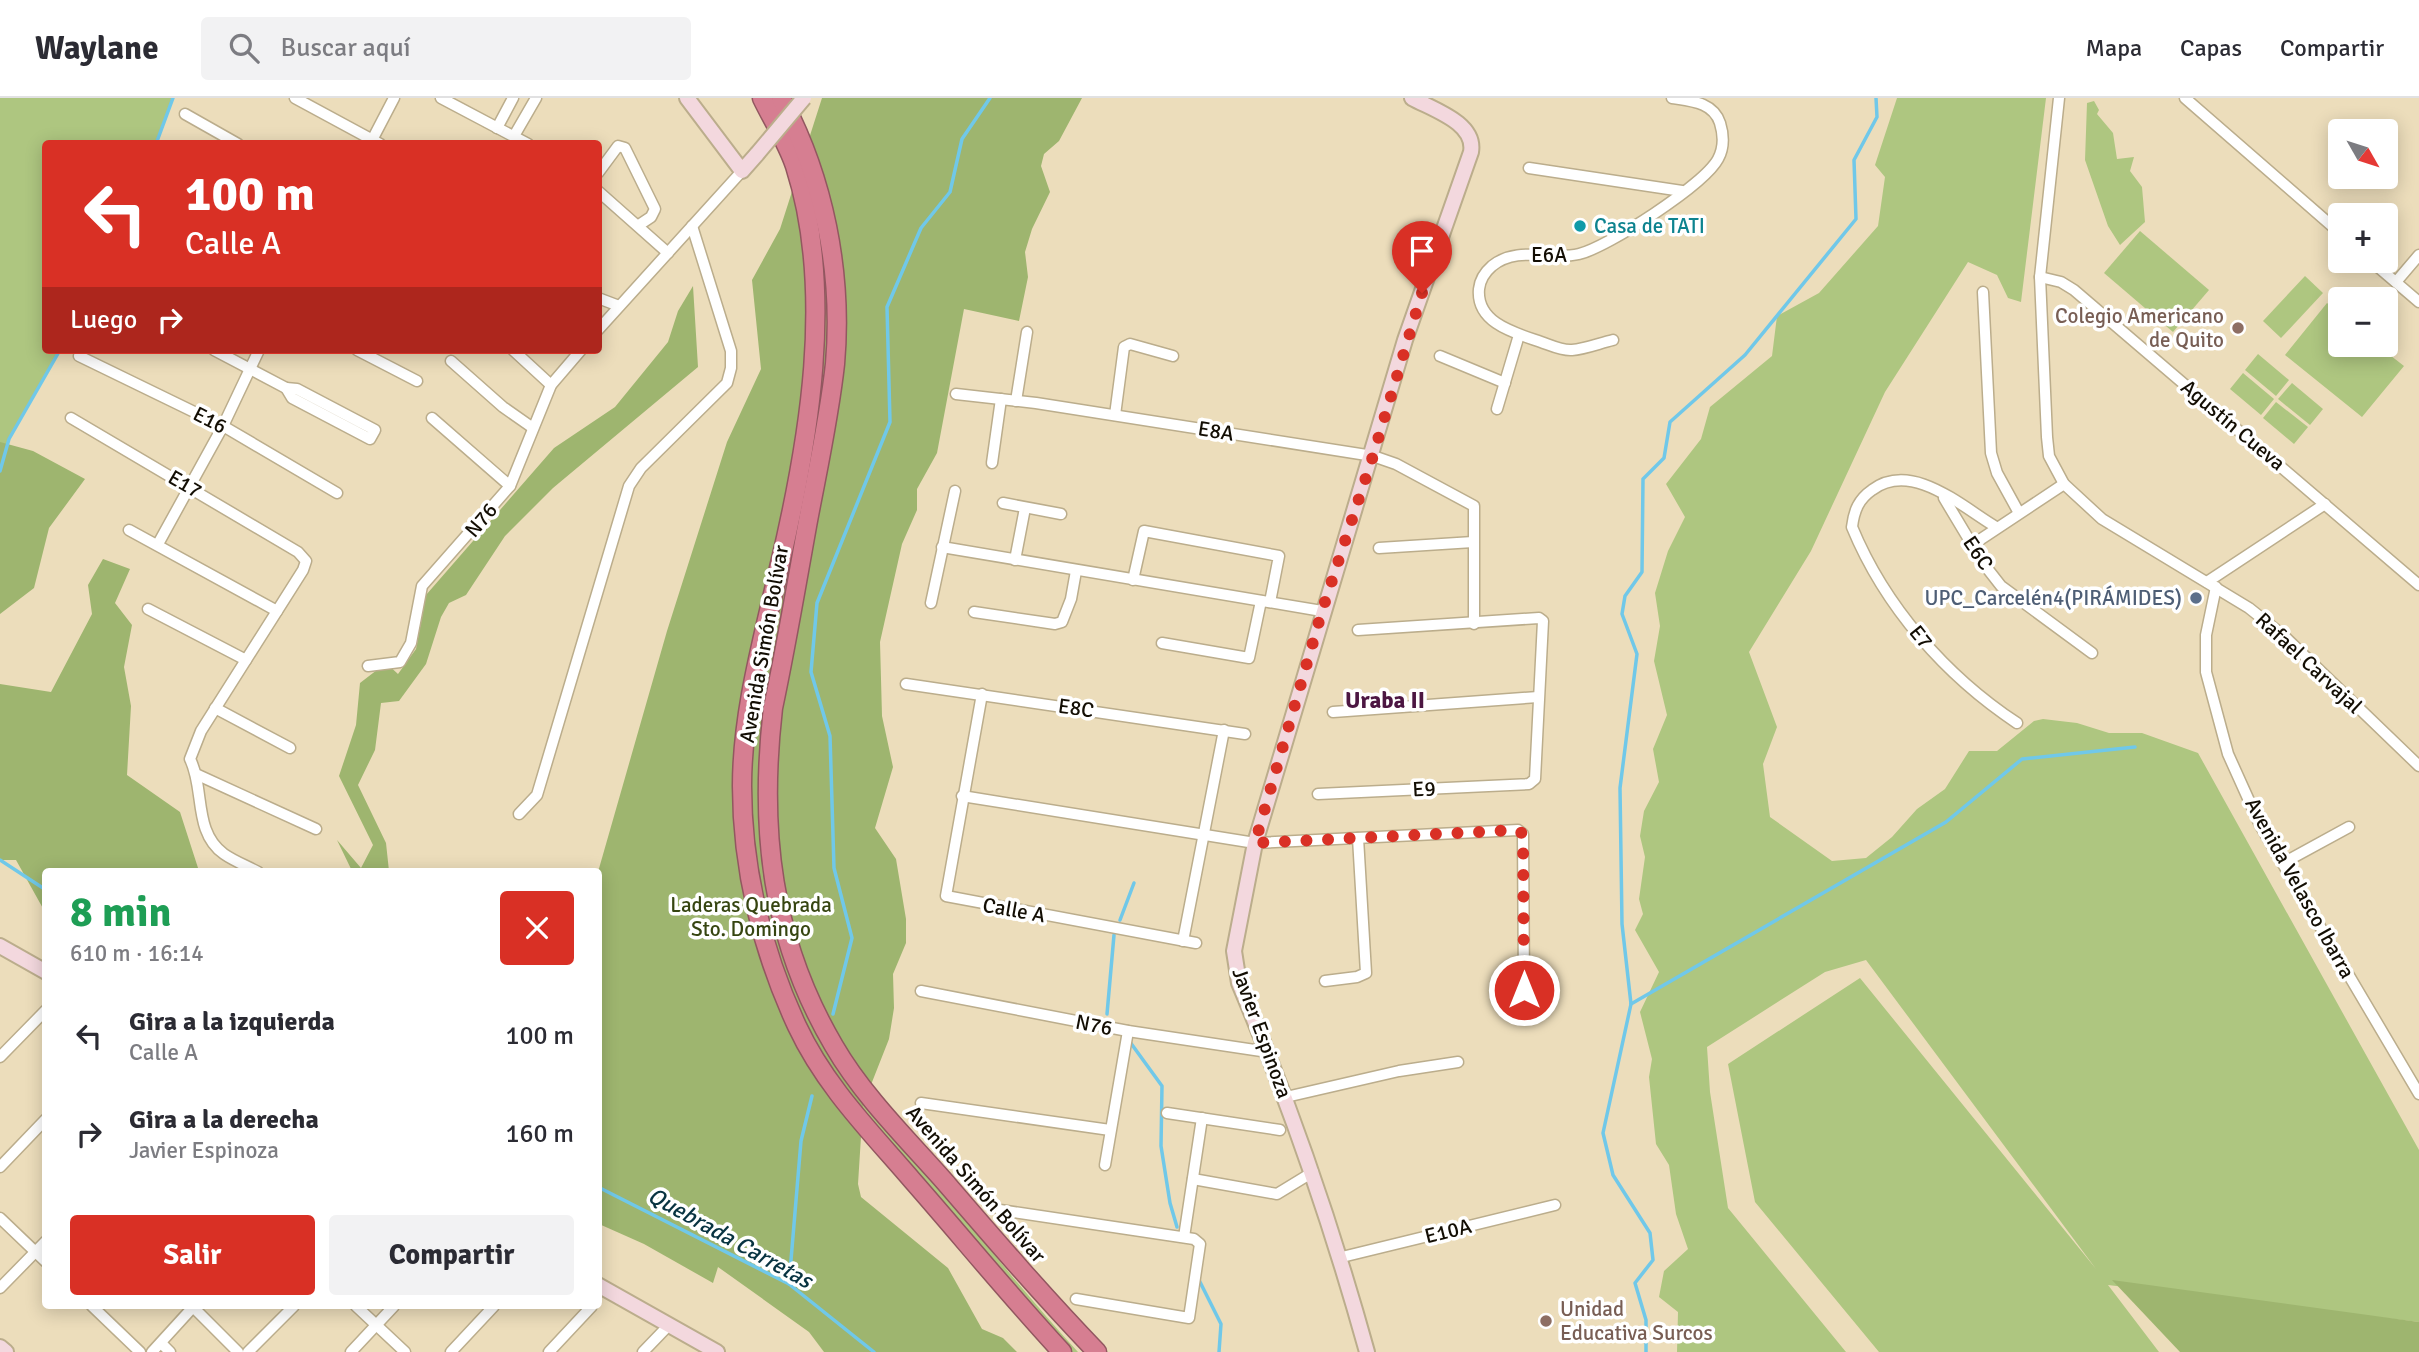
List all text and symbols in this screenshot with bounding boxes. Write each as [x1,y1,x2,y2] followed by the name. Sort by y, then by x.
[201,17,691,80] search box
[35,28,159,69] text: Waylane
[225,29,263,67] icon: search
[281,32,411,64] text: Buscar aquí
[2086,33,2142,63] text: Mapa
[2180,33,2242,63] text: Capas
[2280,33,2384,63] text: Compartir
[2328,119,2398,189] north arrow
[2328,119,2398,357] map controls
[185,164,315,224] text: 100 m
[70,168,161,259] icon: left
[2328,203,2398,273] button: +
[1594,213,1705,239] place label: Casa de TATI
[1572,218,1588,234] marker: Casa de TATI
[1392,221,1452,293] pin
[185,224,281,263] text: Calle A
[1403,232,1441,270] icon: arrive
[1531,242,1567,268] street label: E6A
[2328,287,2398,357] button: −
[151,301,189,339] icon: right
[2055,303,2224,353] place label: Colegio Americano de Quito
[70,304,137,336] text: Luego
[2230,320,2246,336] marker: Colegio Americano de Quito
[2176,374,2290,476] street label: Agustín Cueva
[189,401,231,439] street label: E16
[1196,415,1236,447] street label: E8A
[164,464,206,504] street label: E17
[459,497,503,543] street label: N76
[1957,531,1999,575] street label: E6C
[734,543,794,745] street label: Avenida Simón Bolívar
[1924,585,2182,611] place label: UPC_Carcelén4(PIRÁMIDES)
[2188,590,2204,606] marker: UPC_Carcelén4(PIRÁMIDES)
[2250,607,2368,719] street label: Rafael Carvajal
[1904,620,1938,654] street label: E7
[1345,686,1425,715] district label: Uraba II
[1056,693,1096,723] street label: E8C
[1412,775,1436,803] street label: E9
[2240,793,2360,983] street label: Avenida Velasco Ibarra
[70,887,171,938] text: 8 min
[500,891,574,965] button: close
[670,892,832,942] park label: Laderas Quebrada Sto. Domingo
[981,892,1047,928] street label: Calle A
[70,939,204,968] text: 610 m · 16:14
[1487,953,1561,1027] position arrow
[1226,964,1298,1102] street label: Javier Espinoza
[129,1006,335,1038] text: Gira a la izquierda
[1073,1009,1115,1041] street label: N76
[70,1017,108,1055] icon: left
[505,1020,574,1052] text: 100 m
[129,1038,198,1067] text: Calle A
[901,1100,1052,1268] street label: Avenida Simón Bolívar
[129,1104,319,1136] text: Gira a la derecha
[70,1115,108,1153] icon: right
[505,1118,574,1150] text: 160 m
[129,1136,279,1165] text: Javier Espinoza
[643,1181,819,1296] water label: Quebrada Carretas
[1422,1213,1474,1249] street label: E10A
[70,1215,315,1295] button: Salir
[329,1215,574,1295] button: Compartir
[1560,1296,1713,1346] place label: Unidad Educativa Surcos
[1538,1313,1554,1329] marker: Unidad Educativa Surcos

